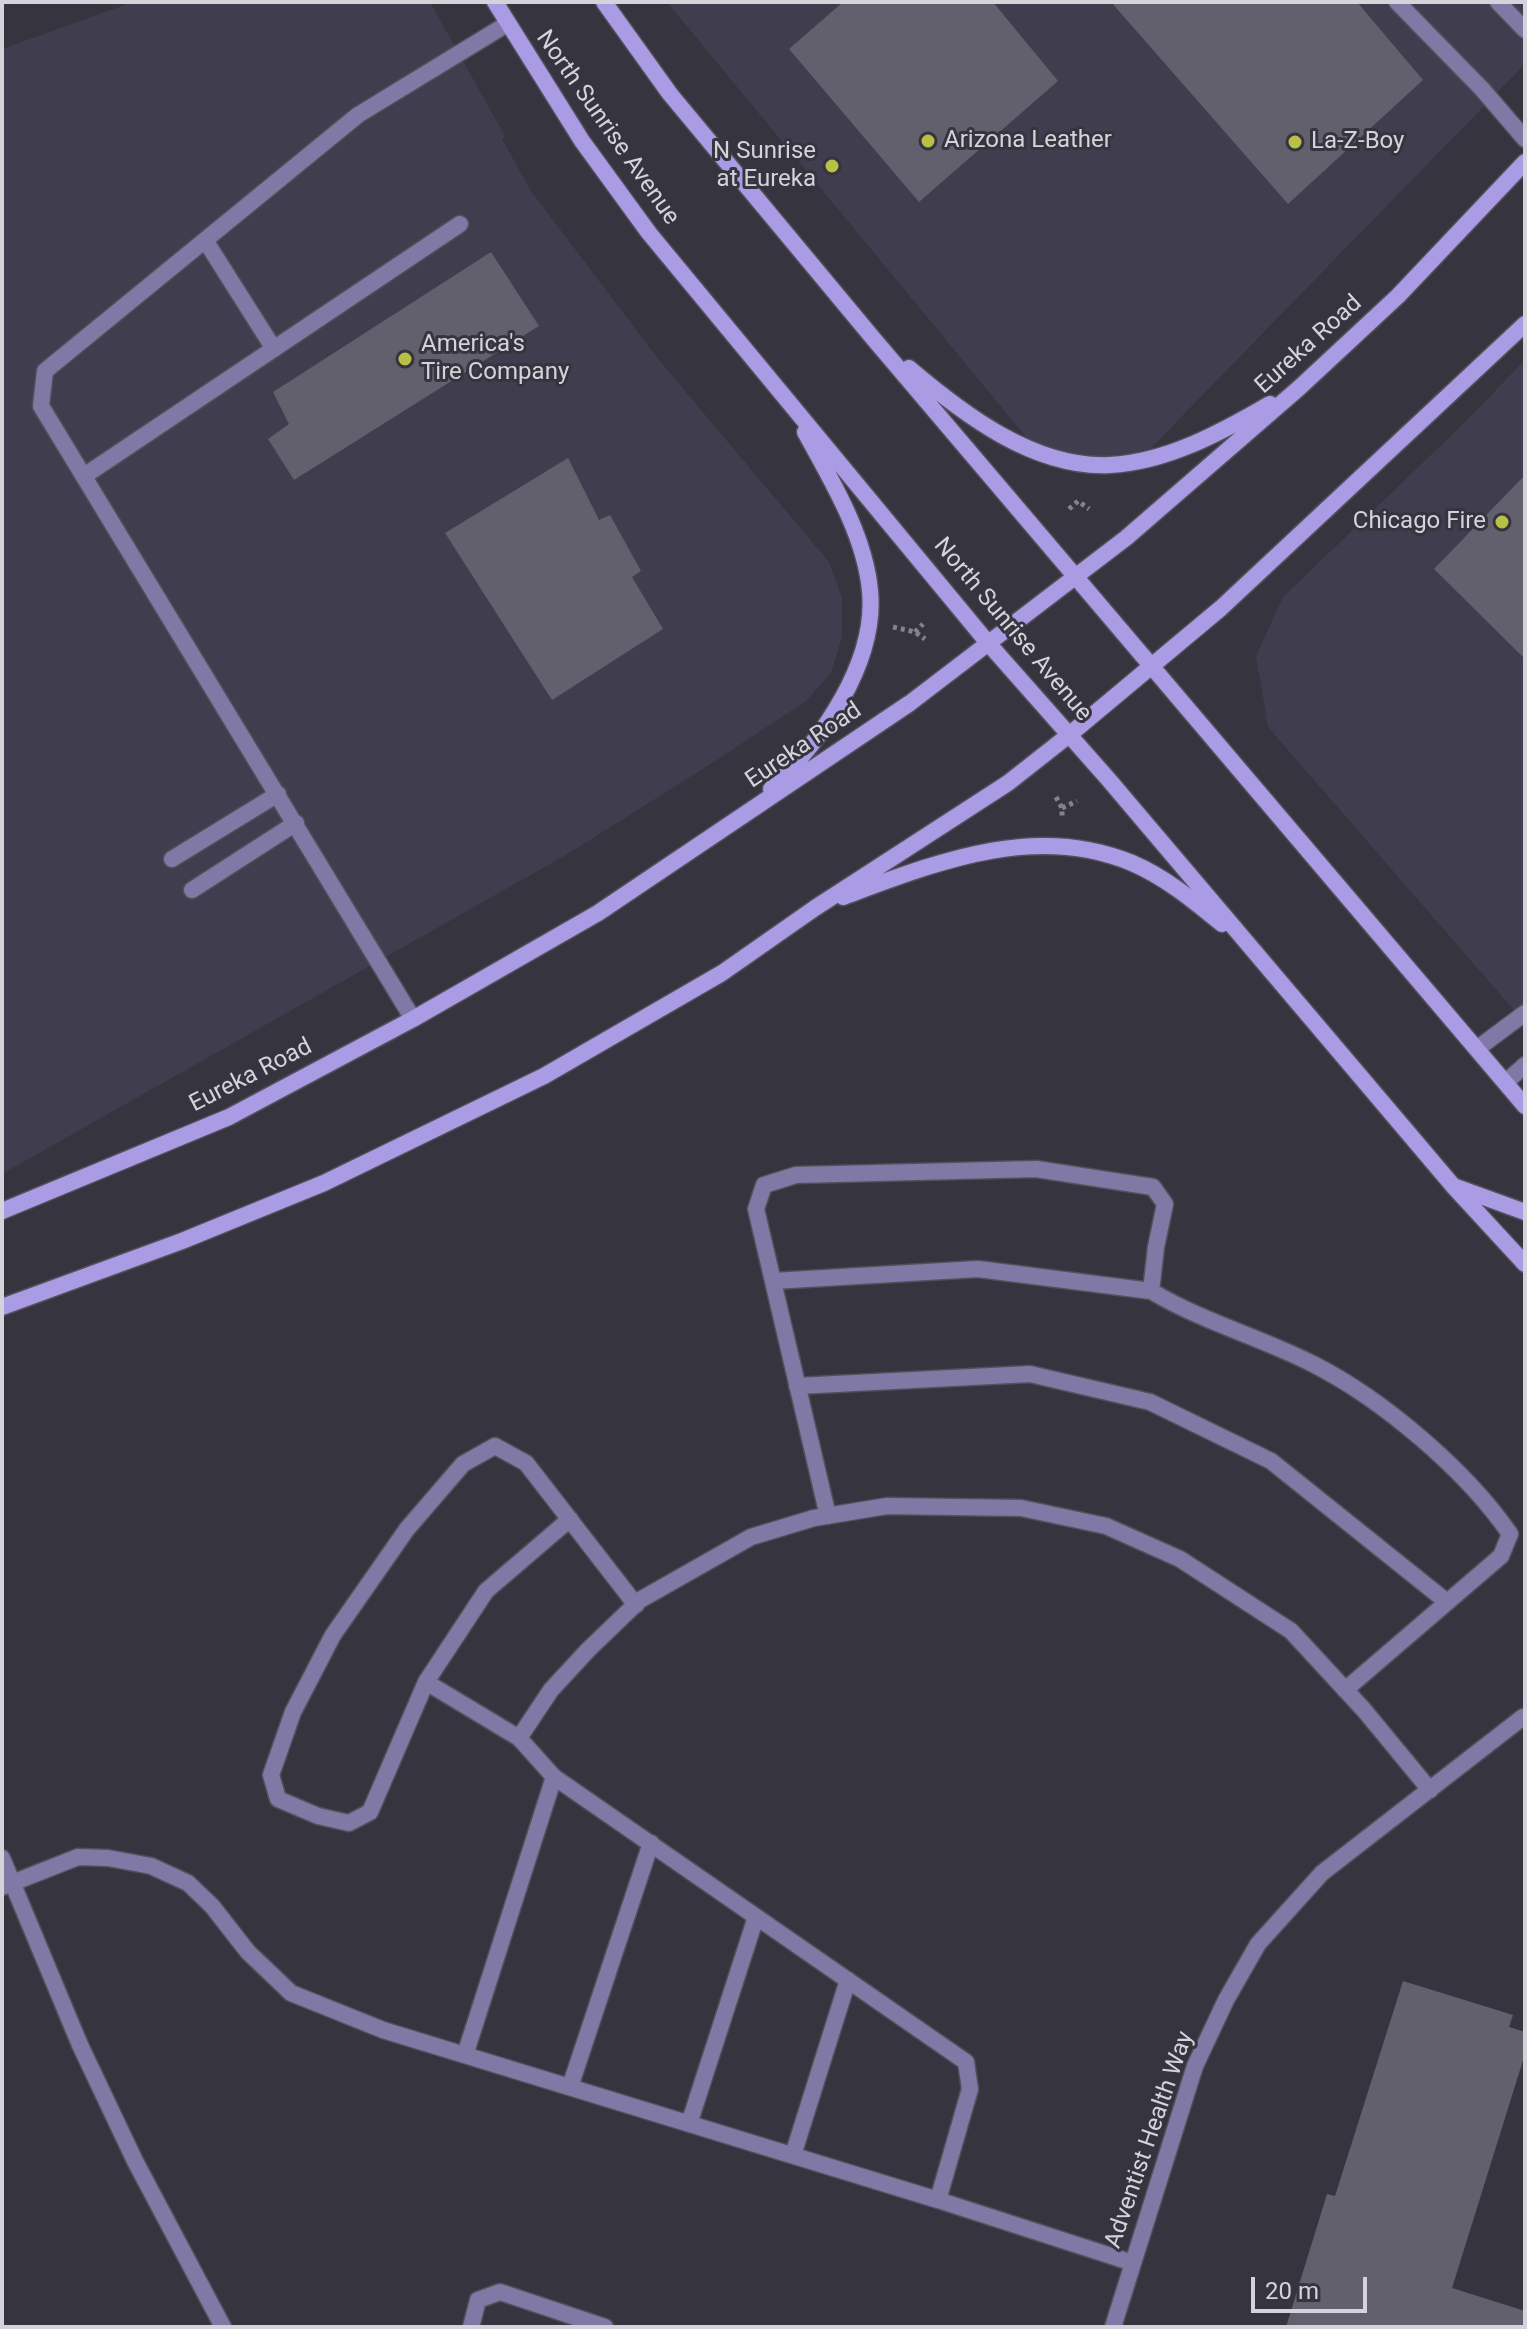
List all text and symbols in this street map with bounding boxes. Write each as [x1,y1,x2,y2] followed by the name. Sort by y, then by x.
[529,25,685,231] street label: North Sunrise Avenue
[944,127,1112,155] place label: Arizona Leather
[1311,128,1404,156] place label: La-Z-Boy
[919,132,937,150] marker: Arizona Leather
[1286,133,1304,151] marker: La-Z-Boy
[713,138,816,194] place label: N Sunrise at Eureka
[823,157,841,175] marker: N Sunrise at Eureka
[1250,290,1368,400] street label: Eureka Road
[421,331,569,387] place label: America's Tire Company
[396,350,414,368] marker: America's Tire Company
[1353,508,1486,536] place label: Chicago Fire
[1493,513,1511,531] marker: Chicago Fire
[927,532,1097,728] street label: North Sunrise Avenue
[741,697,867,795] street label: Eureka Road
[185,1033,317,1119] street label: Eureka Road
[1099,2028,1201,2252] street label: Adventist Health Way
[1255,2261,1371,2311] scale bar
[1265,2277,1319,2305] text: 20 m

